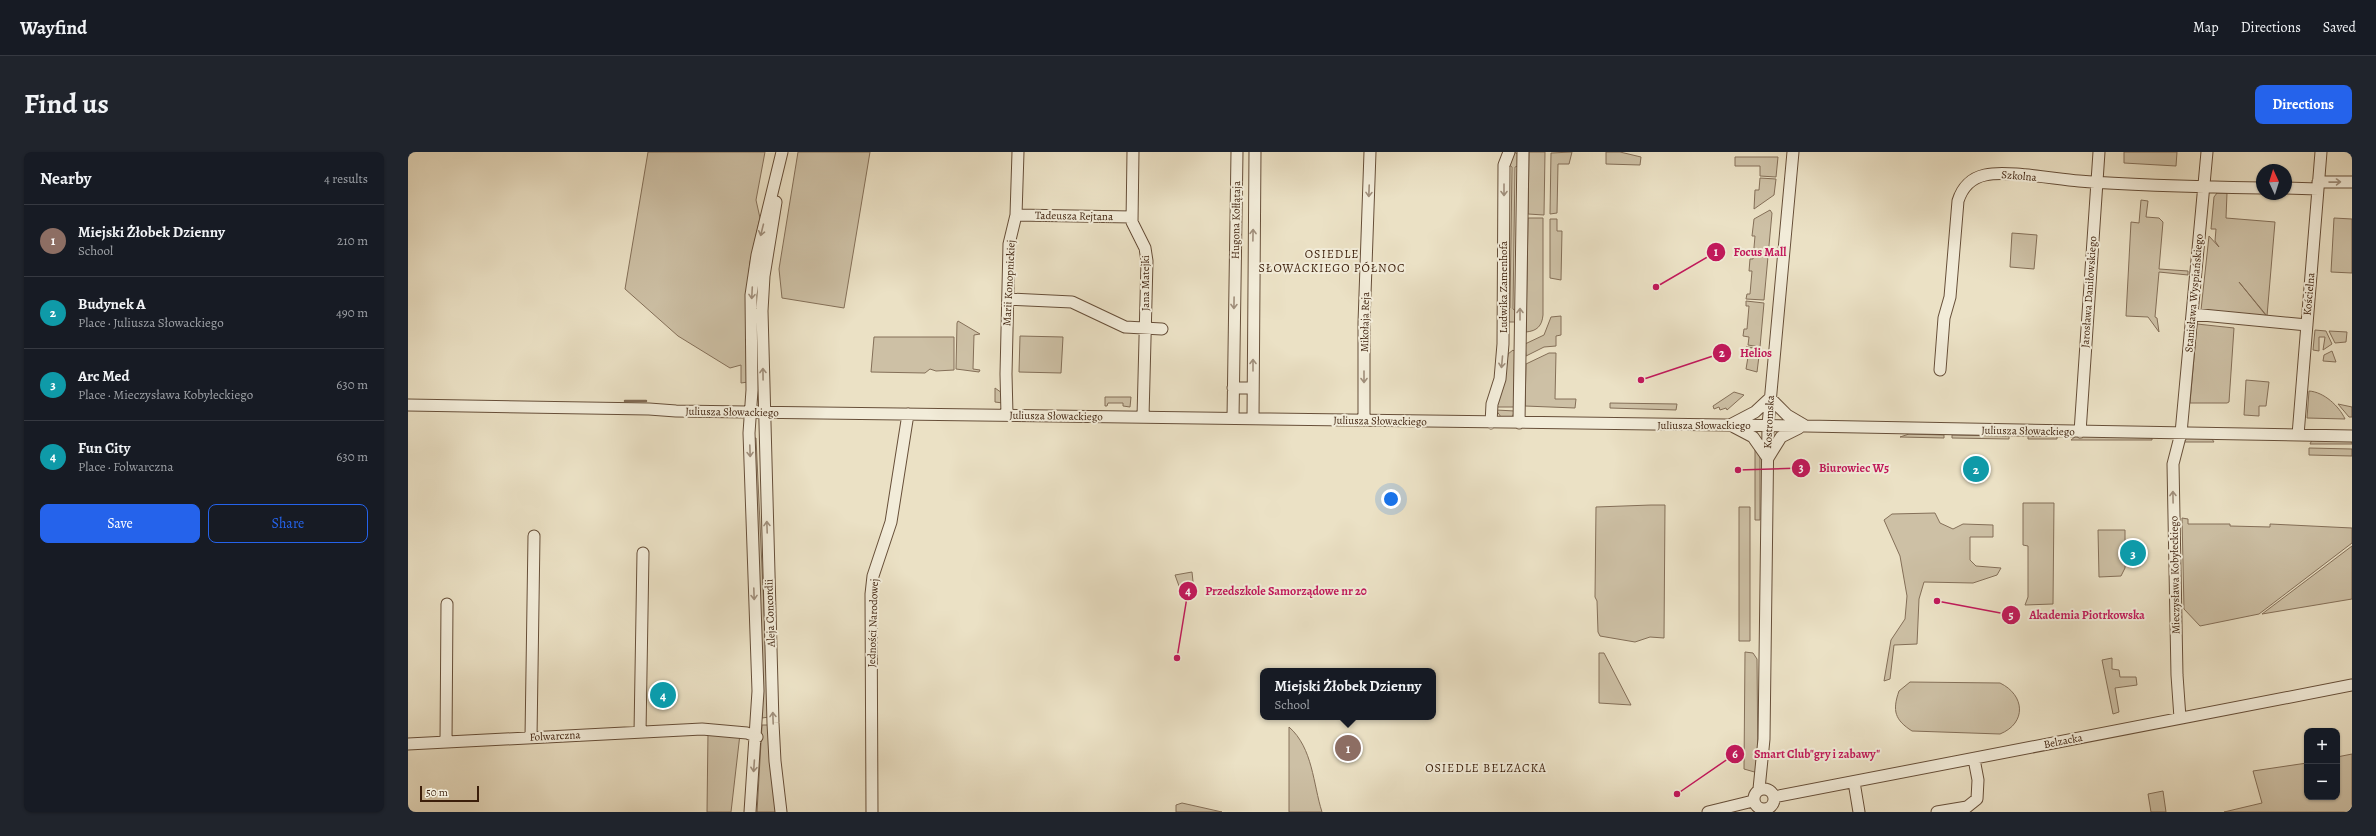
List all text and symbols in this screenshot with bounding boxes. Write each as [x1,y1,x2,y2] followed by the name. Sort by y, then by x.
[20,15,87,41] text: Wayfind
[2193,18,2219,37] text: Map
[2241,18,2301,37] text: Directions
[2323,18,2356,37] text: Saved
[24,85,109,123] text: Find us
[2255,85,2352,124] button: Directions
[2256,164,2292,200] north arrow
[40,167,91,190] text: Nearby
[2001,167,2038,185] street label: Szkolna
[324,170,368,187] text: 4 results
[2328,178,2341,186] one-way arrow
[1228,180,1244,259] street label: Hugona Kołłątaja
[1500,183,1508,196] one-way arrow
[1365,184,1372,197] one-way arrow
[1035,208,1114,224] street label: Tadeusza Rejtana
[78,222,225,242] text: Miejski Żłobek Dzienny
[758,224,765,237] one-way arrow
[1249,229,1257,242] one-way arrow
[51,232,55,249] text: 1
[337,232,368,249] text: 210 m
[2181,232,2207,353] street label: Stanisława Wyspiańskiego
[2078,235,2100,348] street label: Jarosława Daniłowskiego
[999,239,1019,327] street label: Marii Konopnickiej
[1496,240,1511,333] street label: Ludwika Zamenhofa
[1706,240,1795,264] callout: Focus Mall
[78,242,113,259] text: School
[1714,244,1719,260] text: 1
[1734,244,1787,260] text: Focus Mall
[1258,246,1406,276] district label: OSIEDLE SŁOWACKIEGO PÓŁNOC
[1138,255,1153,311] street label: Jana Matejki
[2300,271,2318,316] street label: Kościelna
[748,286,755,299] one-way arrow
[1357,291,1373,352] street label: Mikołaja Reja
[78,294,146,314] text: Budynek A
[1230,296,1238,309] one-way arrow
[50,304,56,321] text: 2
[336,304,368,321] text: 490 m
[1516,308,1524,321] one-way arrow
[78,314,224,331] text: Place · Juliusza Słowackiego
[1712,341,1780,365] callout: Helios
[1719,345,1725,361] text: 2
[1740,345,1772,361] text: Helios
[1498,355,1505,368] one-way arrow
[1249,359,1257,372] one-way arrow
[78,366,130,386] text: Arc Med
[759,368,767,381] one-way arrow
[1360,370,1368,383] one-way arrow
[50,376,56,393] text: 3
[336,376,368,393] text: 630 m
[78,386,253,403] text: Place · Mieczysława Kobyłeckiego
[1760,394,1778,449] street label: Kostromska
[685,404,779,420] street label: Juliusza Słowackiego
[1009,408,1103,424] street label: Juliusza Słowackiego
[1333,413,1427,429] street label: Juliusza Słowackiego
[1657,418,1751,433] street label: Juliusza Słowackiego
[1981,423,2075,439] street label: Juliusza Słowackiego
[78,438,130,458] text: Fun City
[746,444,754,457] one-way arrow
[50,448,56,465] text: 4
[336,448,368,465] text: 630 m
[1963,454,1989,484] pin: 2
[1791,456,1897,480] callout: Biurowiec W5
[78,458,174,475] text: Place · Folwarczna
[1798,460,1804,476] text: 3
[1819,460,1889,476] text: Biurowiec W5
[1381,489,1401,509] your location
[2169,491,2177,504] one-way arrow
[40,504,200,543] button: Save
[208,504,368,543] button: Share
[2166,515,2184,634] street label: Mieczysława Kobyłeckiego
[763,521,771,534] one-way arrow
[2120,538,2146,568] pin: 3
[864,578,882,668] street label: Jedności Narodowej
[761,579,779,648] street label: Aleja Concordii
[1178,579,1375,603] callout: Przedszkole Samorządowe nr 20
[1185,583,1191,599] text: 4
[1205,583,1367,599] text: Przedszkole Samorządowe nr 20
[751,587,758,600] one-way arrow
[2001,603,2153,627] callout: Akademia Piotrkowska
[2008,607,2014,623] text: 5
[2028,607,2145,623] text: Akademia Piotrkowska
[1260,668,1436,720] popup
[1275,676,1421,696] text: Miejski Żłobek Dzienny
[650,680,676,710] pin: 4
[1275,696,1310,713] text: School
[769,712,777,725] one-way arrow
[529,727,582,745] street label: Folwarczna
[2304,728,2340,800] map controls
[2304,728,2340,764] button: +
[2042,730,2085,752] street label: Belzacka
[1335,733,1361,763] pin: 1
[1725,742,1888,766] callout: Smart Club"gry i zabawy"
[1732,746,1738,762] text: 6
[1754,746,1880,762] text: Smart Club"gry i zabawy"
[751,759,758,772] one-way arrow
[1425,760,1547,776] district label: OSIEDLE BELZACKA
[2304,764,2340,800] button: −
[420,784,479,803] scale bar
[426,785,448,800] text: 50 m

